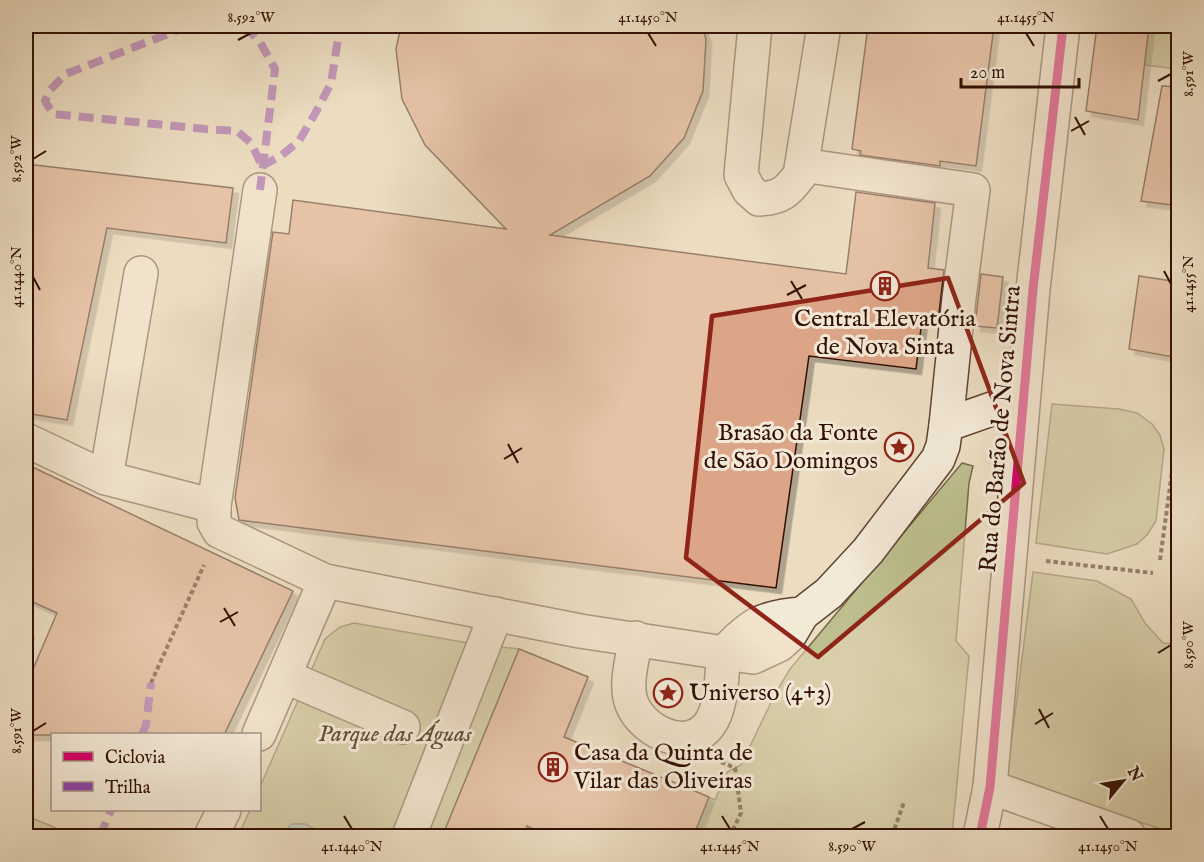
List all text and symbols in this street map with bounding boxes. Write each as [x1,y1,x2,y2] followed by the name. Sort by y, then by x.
[227,8,275,27] text: 8.592°W
[618,8,678,27] text: 41.1450°N
[997,8,1055,27] text: 41.1455°N
[1179,50,1198,97] text: 8.591°W
[961,51,1080,89] scale bar
[970,62,1005,85] text: 20 m
[7,135,26,183] text: 8.592°W
[7,246,26,308] text: 41.1440°N
[1179,255,1198,313] text: 41.1455°N
[869,270,901,302] building icon: Central Elevatória de Nova Sinta
[973,284,1029,574] street label: Rua do Barão de Nova Sintra
[794,304,977,363] place label: Central Elevatória de Nova Sinta
[704,418,878,477] place label: Brasão da Fonte de São Domingos
[883,431,915,463] place icon: Brasão da Fonte de São Domingos
[1179,621,1198,669] text: 8.590°W
[652,677,684,709] place icon: Universo (4+3)
[689,678,831,709] place label: Universo (4+3)
[7,707,26,754] text: 8.591°W
[318,719,473,750] park label: Parque das Águas
[51,733,261,811] legend
[573,738,753,797] place label: Casa da Quinta de Vilar das Oliveiras
[105,747,165,770] text: Ciclovia
[537,751,569,783] building icon: Casa da Quinta de Vilar das Oliveiras
[1093,751,1153,811] north arrow
[1122,763,1146,786] text: N
[105,777,151,800] text: Trilha
[321,837,383,856] text: 41.1440°N
[700,837,760,856] text: 41.1445°N
[828,837,876,856] text: 8.590°W
[1078,837,1138,856] text: 41.1450°N

